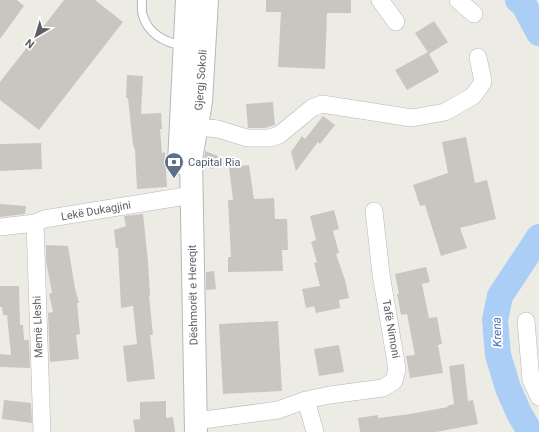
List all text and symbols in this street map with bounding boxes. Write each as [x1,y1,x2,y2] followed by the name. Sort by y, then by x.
[16,16,56,56] north arrow
[23,36,37,51] text: N
[192,49,210,111] street label: Gjergj Sokoli
[163,151,185,179] bank icon: Capital Ria
[188,156,240,169] place label: Capital Ria
[60,198,132,224] street label: Lekë Dukagjini
[186,244,200,345] street label: Dëshmorët e Hereqit
[30,296,46,358] street label: Memë Lleshi
[379,299,403,359] street label: Tafë Nimoni
[489,317,505,347] water label: Krena

